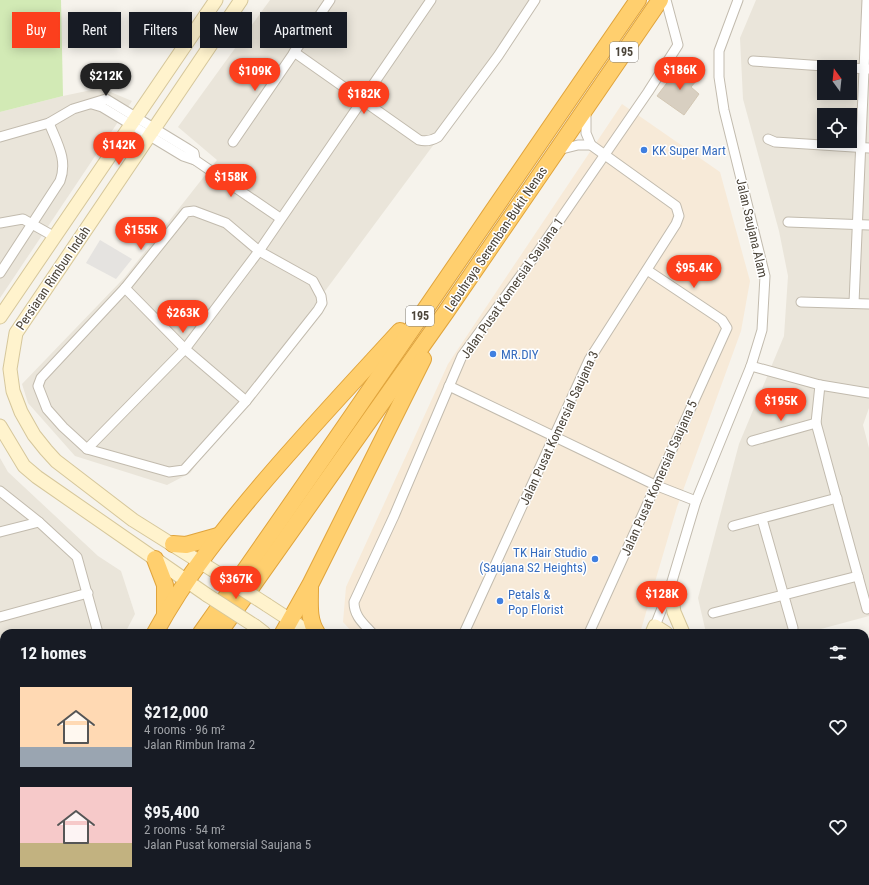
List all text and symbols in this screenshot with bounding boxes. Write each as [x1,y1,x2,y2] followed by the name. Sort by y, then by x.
[12,12,60,48] chip: Buy
[68,12,121,48] chip: Rent
[129,12,192,48] chip: Filters
[200,12,252,48] chip: New
[260,12,347,48] chip: Apartment
[610,42,638,62] road number: 195
[652,57,708,91] pin: $186K
[227,58,283,92] pin: $109K
[817,60,857,100] north arrow
[817,60,857,148] map controls
[663,62,697,77] text: $186K
[78,63,134,97] pin: $212K
[238,63,272,78] text: $109K
[89,68,123,83] text: $212K
[336,81,392,115] pin: $182K
[347,86,381,101] text: $182K
[817,108,857,148] button: locate
[91,132,147,166] pin: $142K
[102,137,136,152] text: $142K
[652,143,726,158] place label: KK Super Mart
[639,145,649,155] marker: KK Super Mart
[442,163,550,314] street label: Lebuhraya Seremban-Bukit Nenas
[203,164,259,198] pin: $158K
[214,169,248,184] text: $158K
[733,177,771,279] street label: Jalan Saujana Alam
[458,215,566,361] street label: Jalan Pusat Komersial Saujana 1
[113,217,169,251] pin: $155K
[124,222,158,237] text: $155K
[13,223,93,333] street label: Persiaran Rimbun Indah
[661,255,727,289] pin: $95.4K
[675,260,713,275] text: $95.4K
[155,300,211,334] pin: $263K
[166,305,200,320] text: $263K
[406,306,434,326] road number: 195
[501,347,539,362] place label: MR.DIY
[488,349,498,359] marker: MR.DIY
[517,349,601,507] street label: Jalan Pusat Komersial Saujana 3
[753,388,809,422] pin: $195K
[764,393,798,408] text: $195K
[618,398,700,558] street label: Jalan Pusat Komersial Saujana 5
[479,545,587,575] place label: TK Hair Studio (Saujana S2 Heights)
[590,554,600,564] marker: TK Hair Studio (Saujana S2 Heights)
[208,566,264,600] pin: $367K
[219,571,253,586] text: $367K
[634,581,690,615] pin: $128K
[645,586,679,601] text: $128K
[508,587,564,617] place label: Petals & Pop Florist
[495,596,505,606] marker: Petals & Pop Florist
[827,642,849,664] icon: filters
[20,643,86,663] text: 12 homes
[144,702,208,722] text: $212,000
[52,703,100,751] icon: home
[827,716,849,738] icon: heart
[144,722,225,737] text: 4 rooms · 96 m²
[144,737,255,752] text: Jalan Rimbun Irama 2
[144,802,200,822] text: $95,400
[52,803,100,851] icon: home
[827,816,849,838] icon: heart
[144,822,225,837] text: 2 rooms · 54 m²
[144,837,311,852] text: Jalan Pusat komersial Saujana 5

